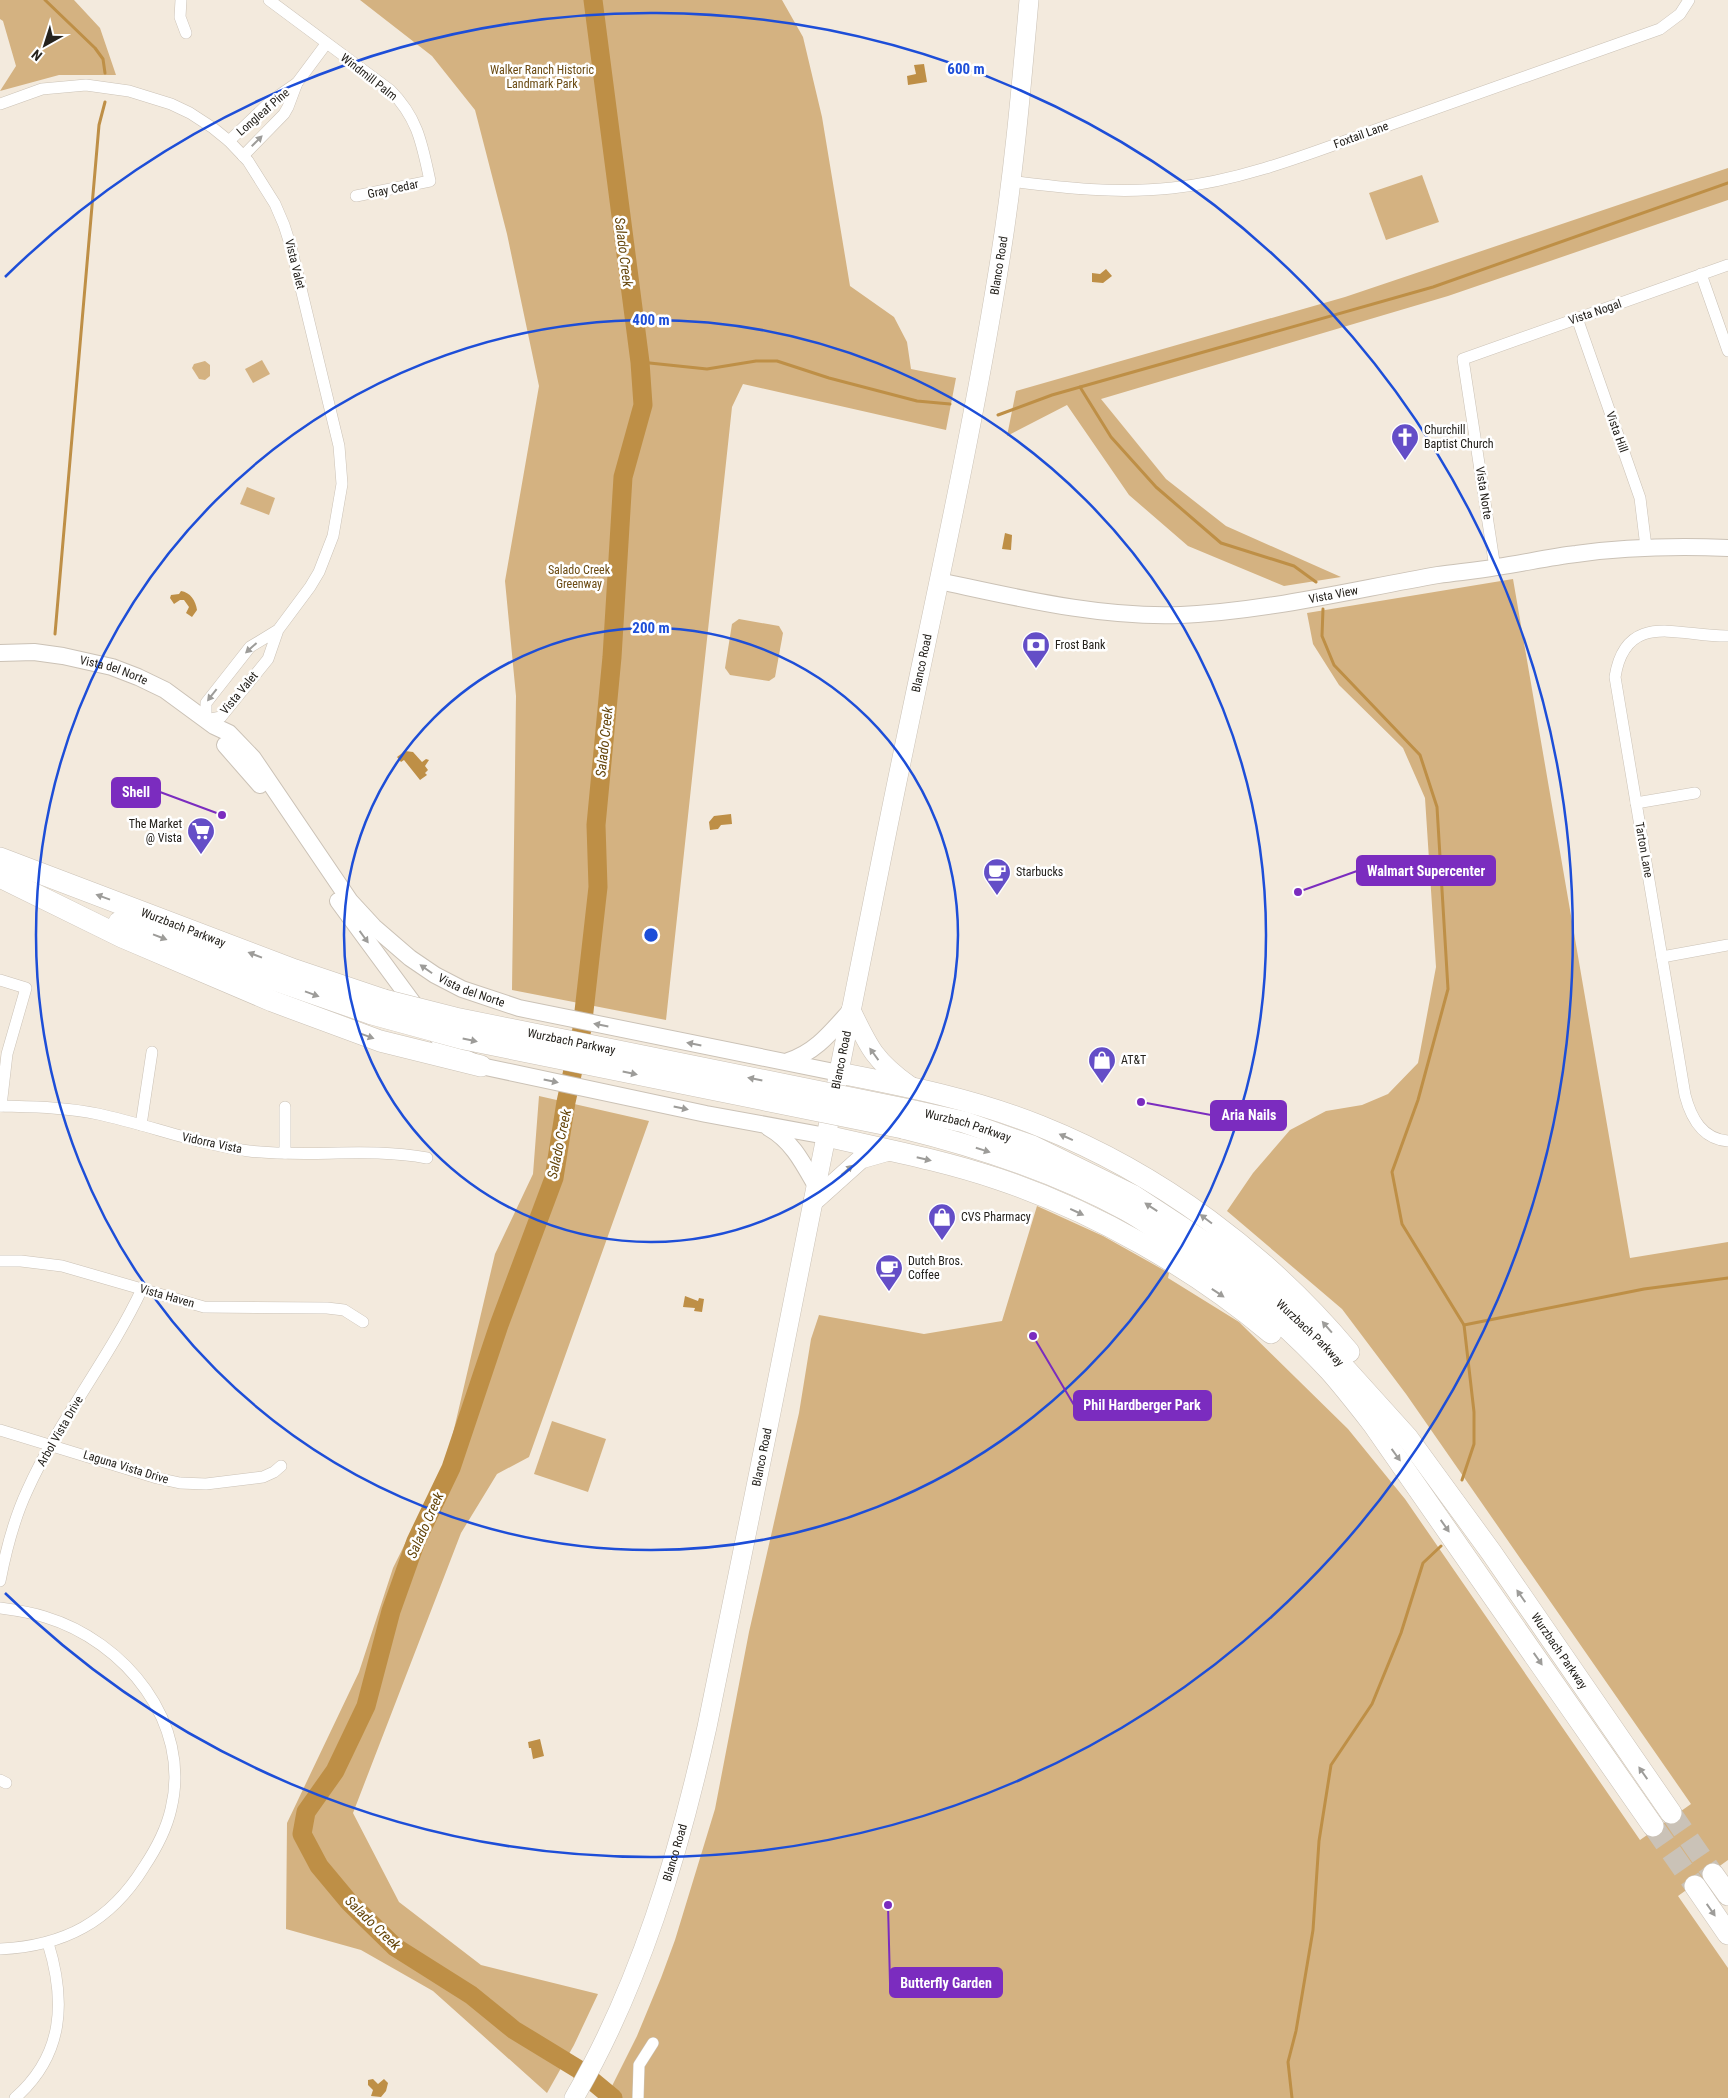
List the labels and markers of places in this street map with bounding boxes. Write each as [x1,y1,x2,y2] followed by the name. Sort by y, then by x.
[1390,422,1420,461] church icon: Churchill Baptist Church
[1424,423,1494,451] place label: Churchill Baptist Church
[1021,630,1051,669] bank icon: Frost Bank
[1055,638,1106,652] place label: Frost Bank
[112,778,160,807] callout: Shell
[186,816,216,855] supermarket icon: The Market @ Vista
[129,817,182,845] place label: The Market @ Vista
[1357,856,1495,885] callout: Walmart Supercenter
[982,857,1012,896] cafe icon: Starbucks
[1016,865,1063,879] place label: Starbucks
[642,926,660,944] centre of rings
[1087,1045,1117,1084] shop icon: AT&T
[1121,1053,1146,1067] place label: AT&T
[1211,1101,1286,1130] callout: Aria Nails
[927,1202,957,1241] shop icon: CVS Pharmacy
[961,1210,1031,1224] place label: CVS Pharmacy
[874,1253,904,1292] cafe icon: Dutch Bros. Coffee
[908,1254,963,1282] place label: Dutch Bros. Coffee
[1074,1391,1211,1420] callout: Phil Hardberger Park
[890,1968,1002,1997] callout: Butterfly Garden

